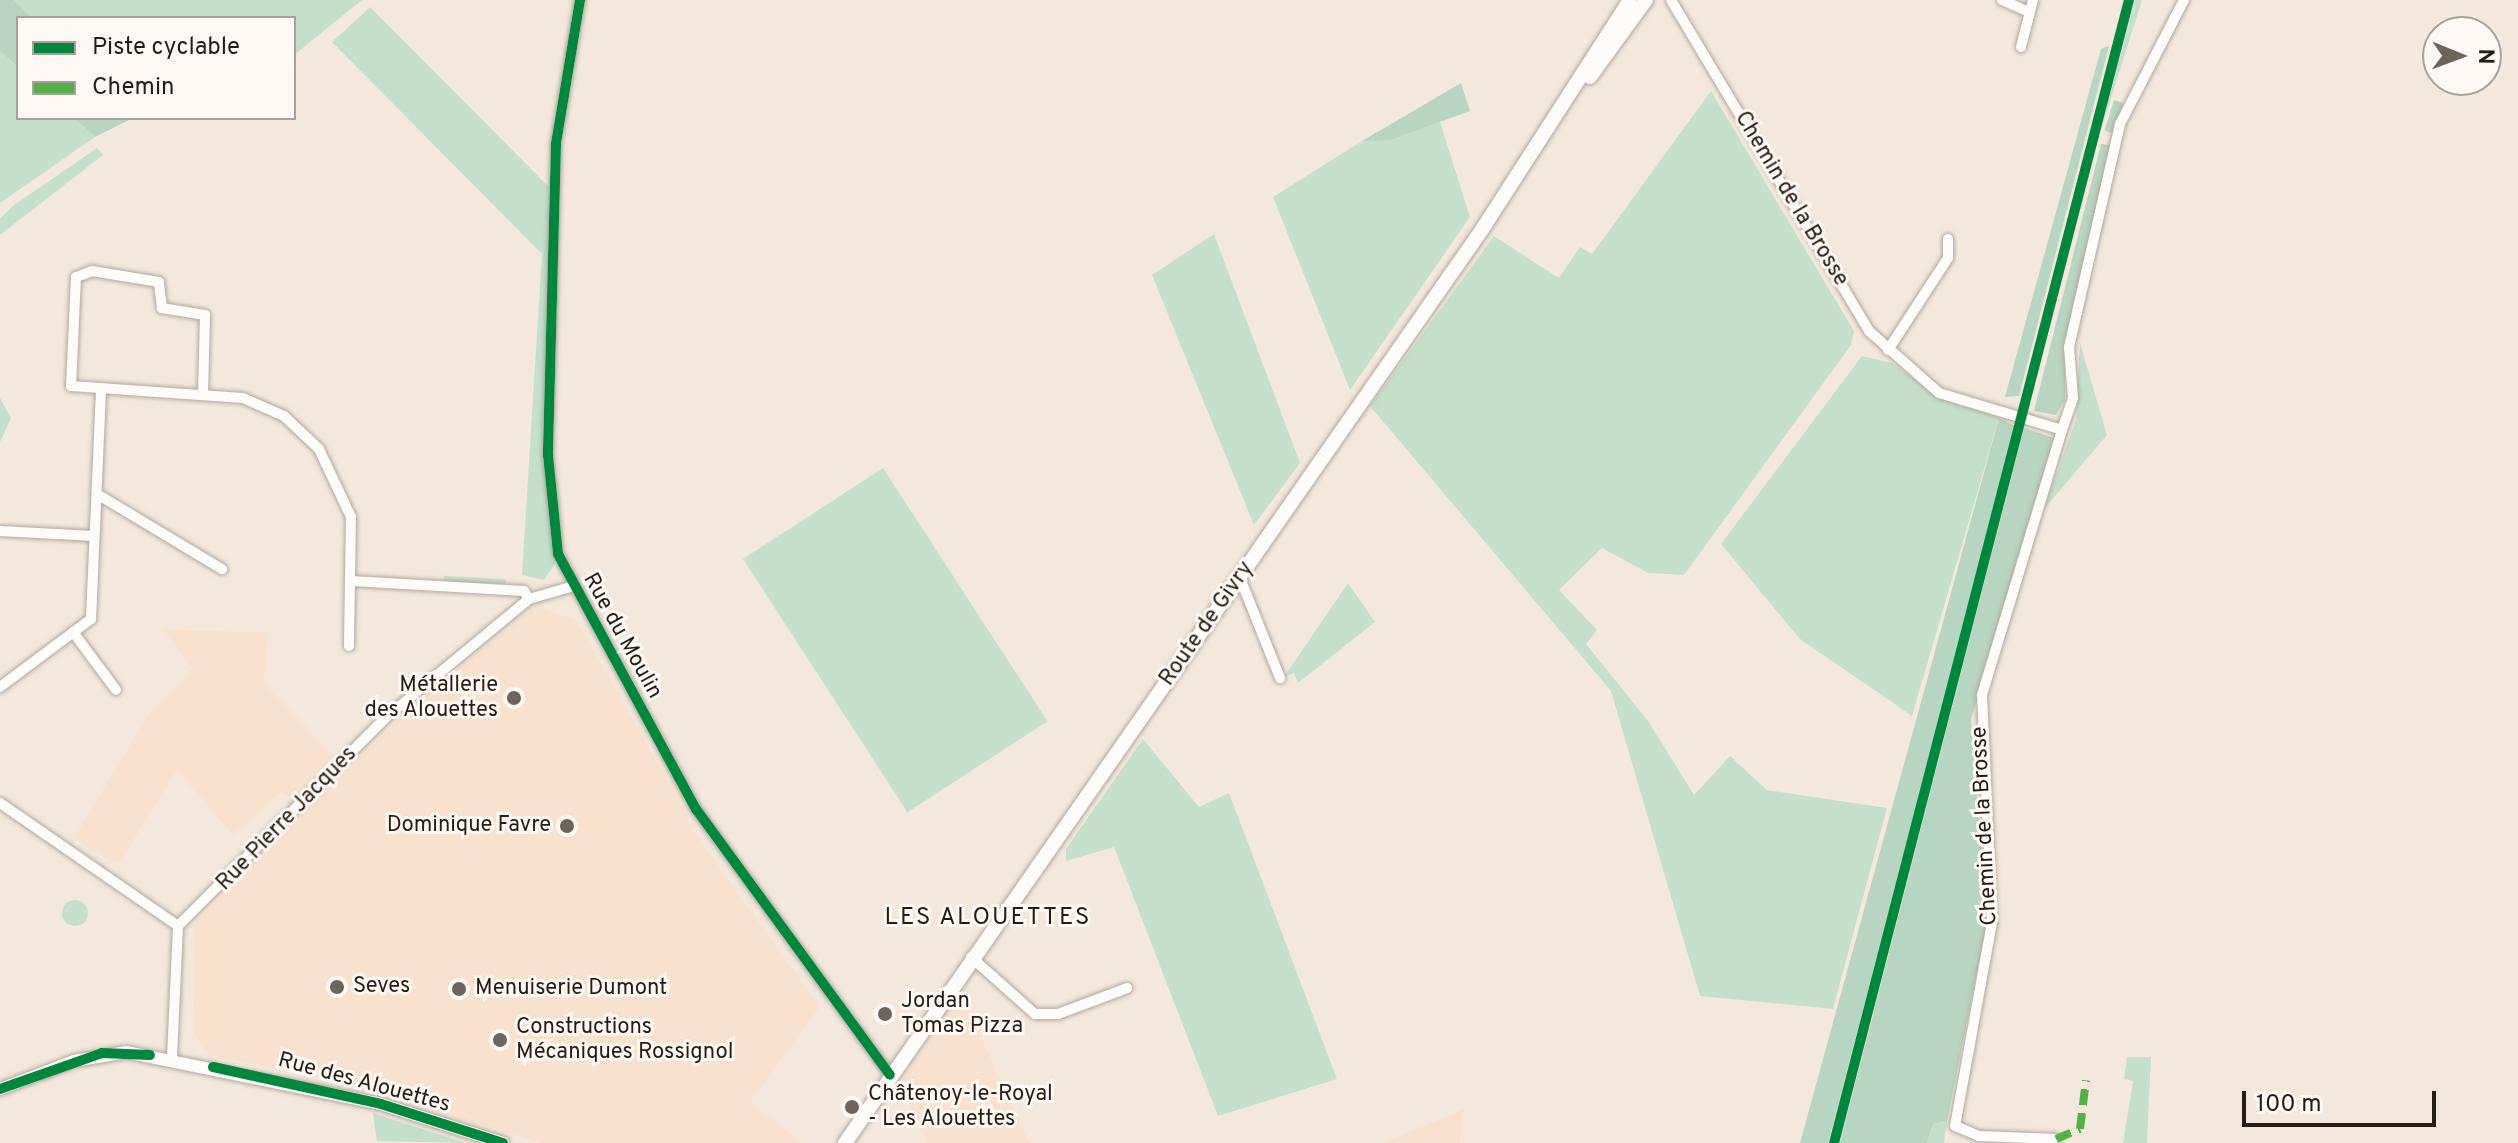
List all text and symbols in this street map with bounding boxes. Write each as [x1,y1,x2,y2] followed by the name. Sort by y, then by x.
[16,16,296,120] legend
[2422,16,2502,96] north arrow
[92,33,240,63] text: Piste cyclable
[2471,48,2498,65] text: N
[92,73,175,103] text: Chemin
[1728,107,1854,291] street label: Chemin de la Brosse
[1154,557,1260,691] street label: Route de Givry
[577,569,667,703] street label: Rue du Moulin
[364,672,498,724] place label: Métallerie des Alouettes
[505,689,523,707] marker: Métallerie des Alouettes
[1967,726,2003,926] street label: Chemin de la Brosse
[211,741,363,897] street label: Rue Pierre Jacques
[387,813,551,839] place label: Dominique Favre
[558,817,576,835] marker: Dominique Favre
[884,905,1092,933] district label: LES ALOUETTES
[353,974,410,1000] place label: Seves
[475,976,667,1002] place label: Menuiserie Dumont
[328,978,346,996] marker: Seves
[450,980,468,998] marker: Menuiserie Dumont
[901,988,1023,1040] place label: Jordan Tomas Pizza
[876,1005,894,1023] marker: Jordan Tomas Pizza
[516,1014,734,1066] place label: Constructions Mécaniques Rossignol
[491,1031,509,1049] marker: Constructions Mécaniques Rossignol
[275,1047,453,1119] street label: Rue des Alouettes
[2246,1075,2440,1125] scale bar
[868,1081,1053,1132] place label: Châtenoy-le-Royal - Les Alouettes
[2256,1090,2322,1120] text: 100 m
[843,1098,861,1116] marker: Châtenoy-le-Royal - Les Alouettes

